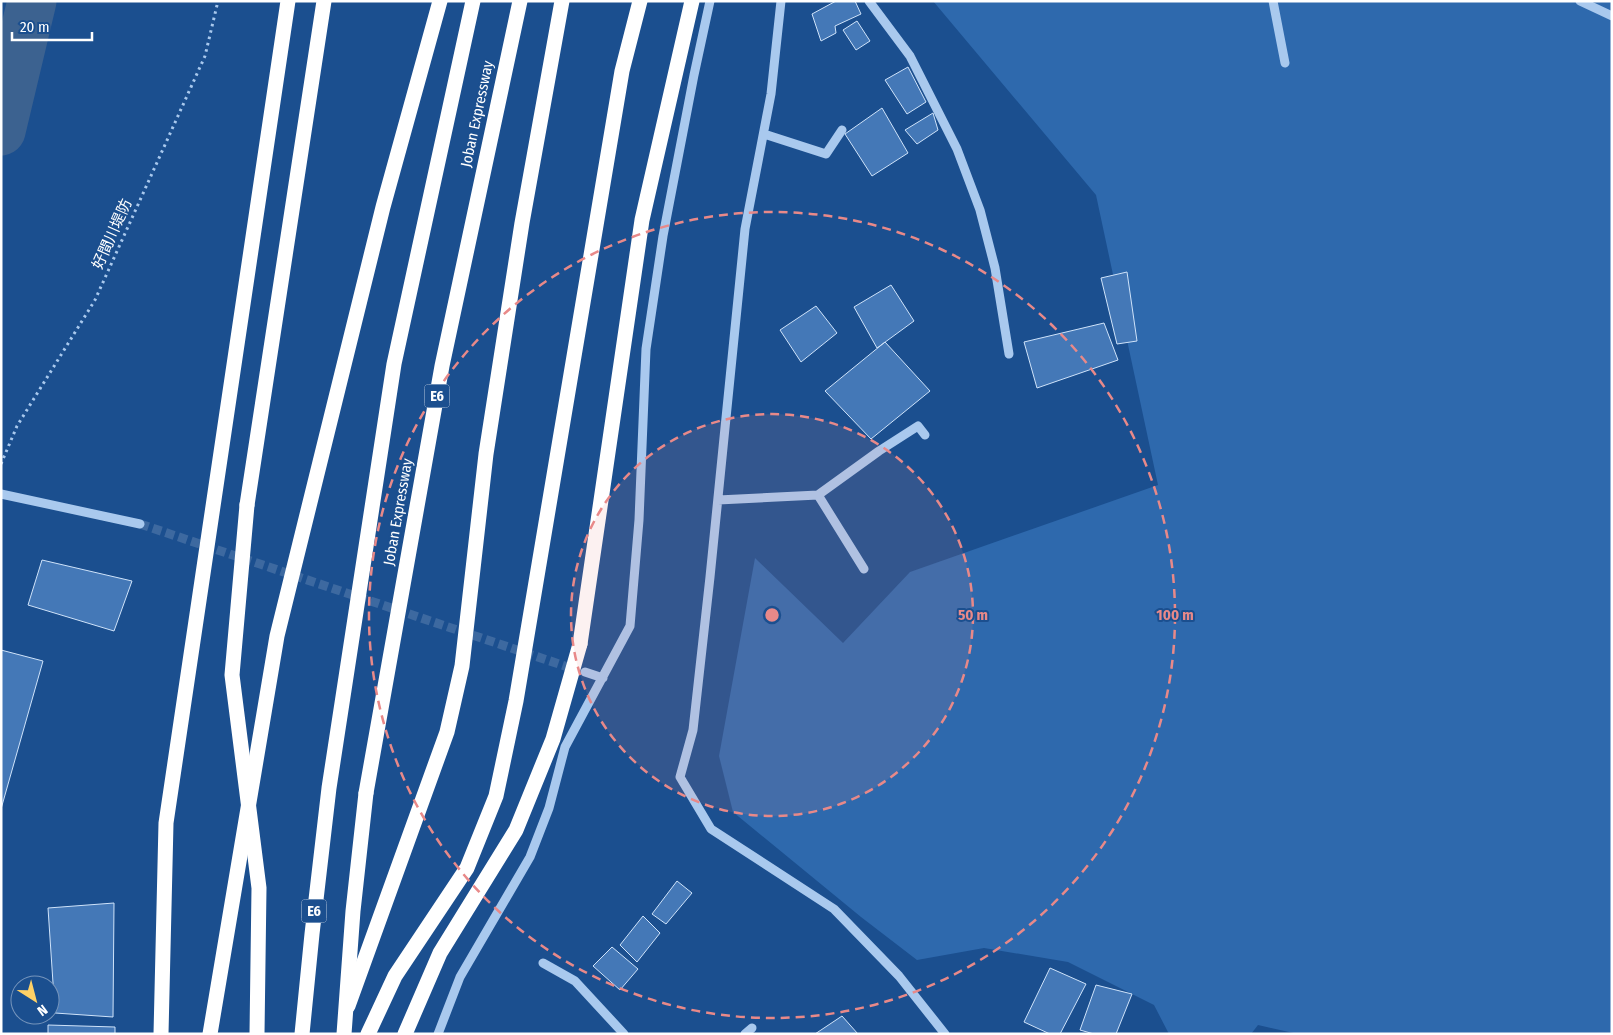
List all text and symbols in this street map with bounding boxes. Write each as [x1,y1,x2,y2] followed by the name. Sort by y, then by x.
[12,10,92,42] scale bar
[20,18,50,36] text: 20 m
[457,59,497,169] street label: Joban Expressway
[89,196,135,272] street label: 好間川堤防
[424,384,450,408] road number: E6
[380,457,416,567] street label: Joban Expressway
[763,606,781,624] centre of rings
[958,606,988,624] text: 50 m
[1156,606,1194,624] text: 100 m
[302,899,326,922] road number: E6
[10,975,60,1025] north arrow
[34,1001,51,1019] text: N

